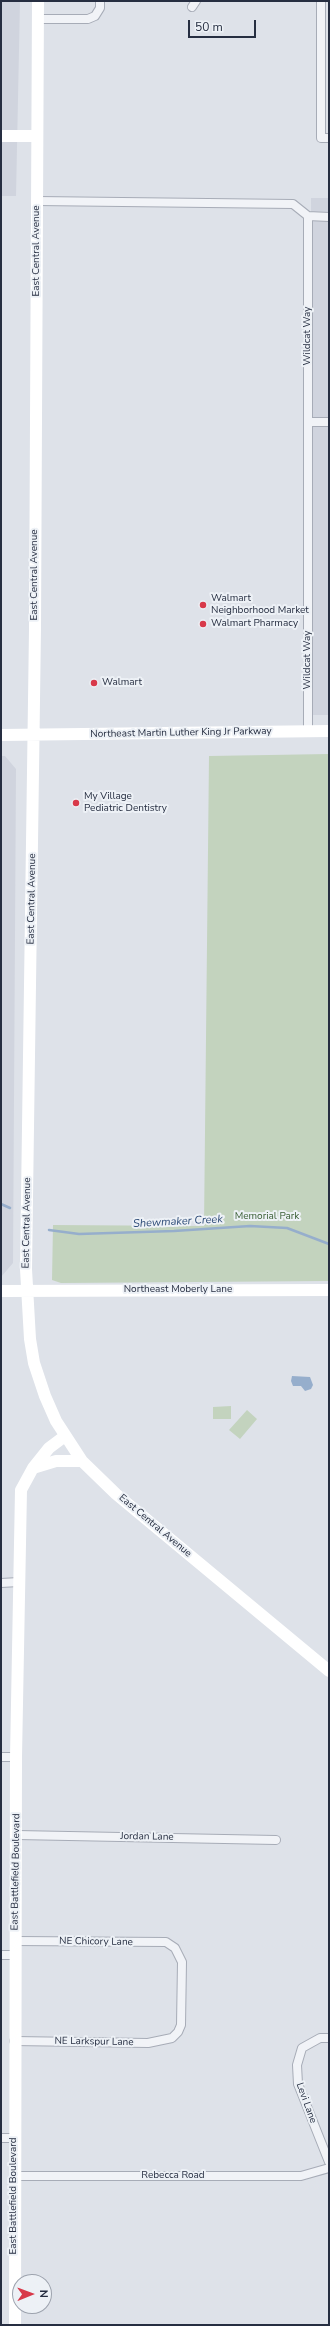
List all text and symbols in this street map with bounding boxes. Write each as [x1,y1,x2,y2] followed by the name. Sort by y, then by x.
[190,12,258,38] scale bar
[195,19,223,35] text: 50 m
[31,205,43,297] street label: East Central Avenue
[302,307,314,365] street label: Wildcat Way
[29,529,41,621] street label: East Central Avenue
[211,593,309,616] place label: Walmart Neighborhood Market
[198,600,208,610] marker: Walmart Neighborhood Market
[211,618,298,630] place label: Walmart Pharmacy
[198,619,208,629] marker: Walmart Pharmacy
[302,631,314,689] street label: Wildcat Way
[102,677,142,689] place label: Walmart
[89,678,99,688] marker: Walmart
[90,725,272,741] street label: Northeast Martin Luther King Jr Parkway
[84,791,167,814] place label: My Village Pediatric Dentistry
[71,798,81,808] marker: My Village Pediatric Dentistry
[25,853,39,945] street label: East Central Avenue
[20,1177,34,1269] street label: East Central Avenue
[235,1211,299,1223] park label: Memorial Park
[133,1213,223,1231] water label: Shewmaker Creek
[124,1284,232,1296] street label: Northeast Moberly Lane
[116,1492,194,1560] street label: East Central Avenue
[9,1813,23,1931] street label: East Battlefield Boulevard
[120,1831,174,1843] street label: Jordan Lane
[59,1935,133,1949] street label: NE Chicory Lane
[54,2035,134,2049] street label: NE Larkspur Lane
[293,2081,319,2125] street label: Levi Lane
[8,2137,20,2255] street label: East Battlefield Boulevard
[141,2170,205,2182] street label: Rebecca Road
[12,2274,52,2314] north arrow
[36,2290,51,2298] text: N

